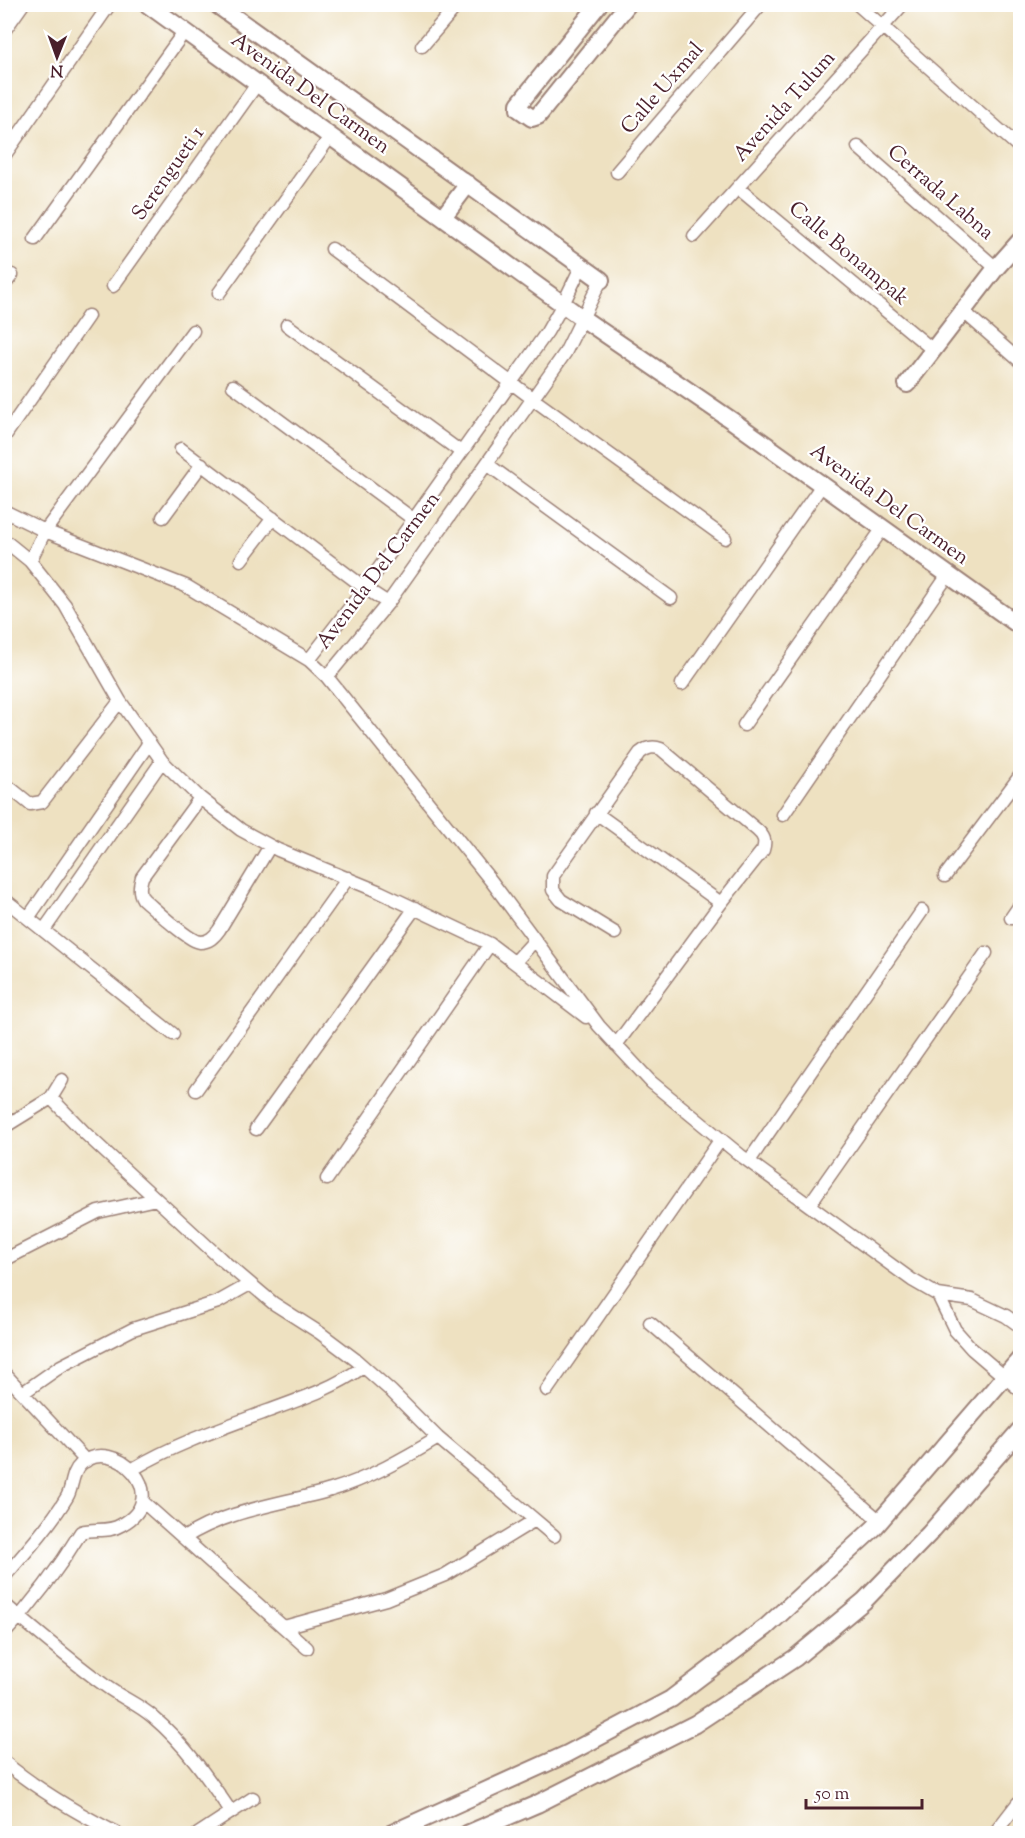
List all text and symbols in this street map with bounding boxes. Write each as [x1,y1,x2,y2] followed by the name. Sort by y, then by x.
[224,26,396,162] street label: Avenida Del Carmen
[27,27,87,87] north arrow
[614,36,712,142] street label: Calle Uxmal
[727,45,843,169] street label: Avenida Tulum
[50,58,63,81] text: N
[125,121,213,227] street label: Serengueti 1
[880,138,1000,248] street label: Cerrada Labna
[781,195,915,314] street label: Calle Bonampak
[803,437,975,573] street label: Avenida Del Carmen
[310,486,448,656] street label: Avenida Del Carmen
[806,1772,922,1810] scale bar
[814,1782,850,1808] text: 50 m

